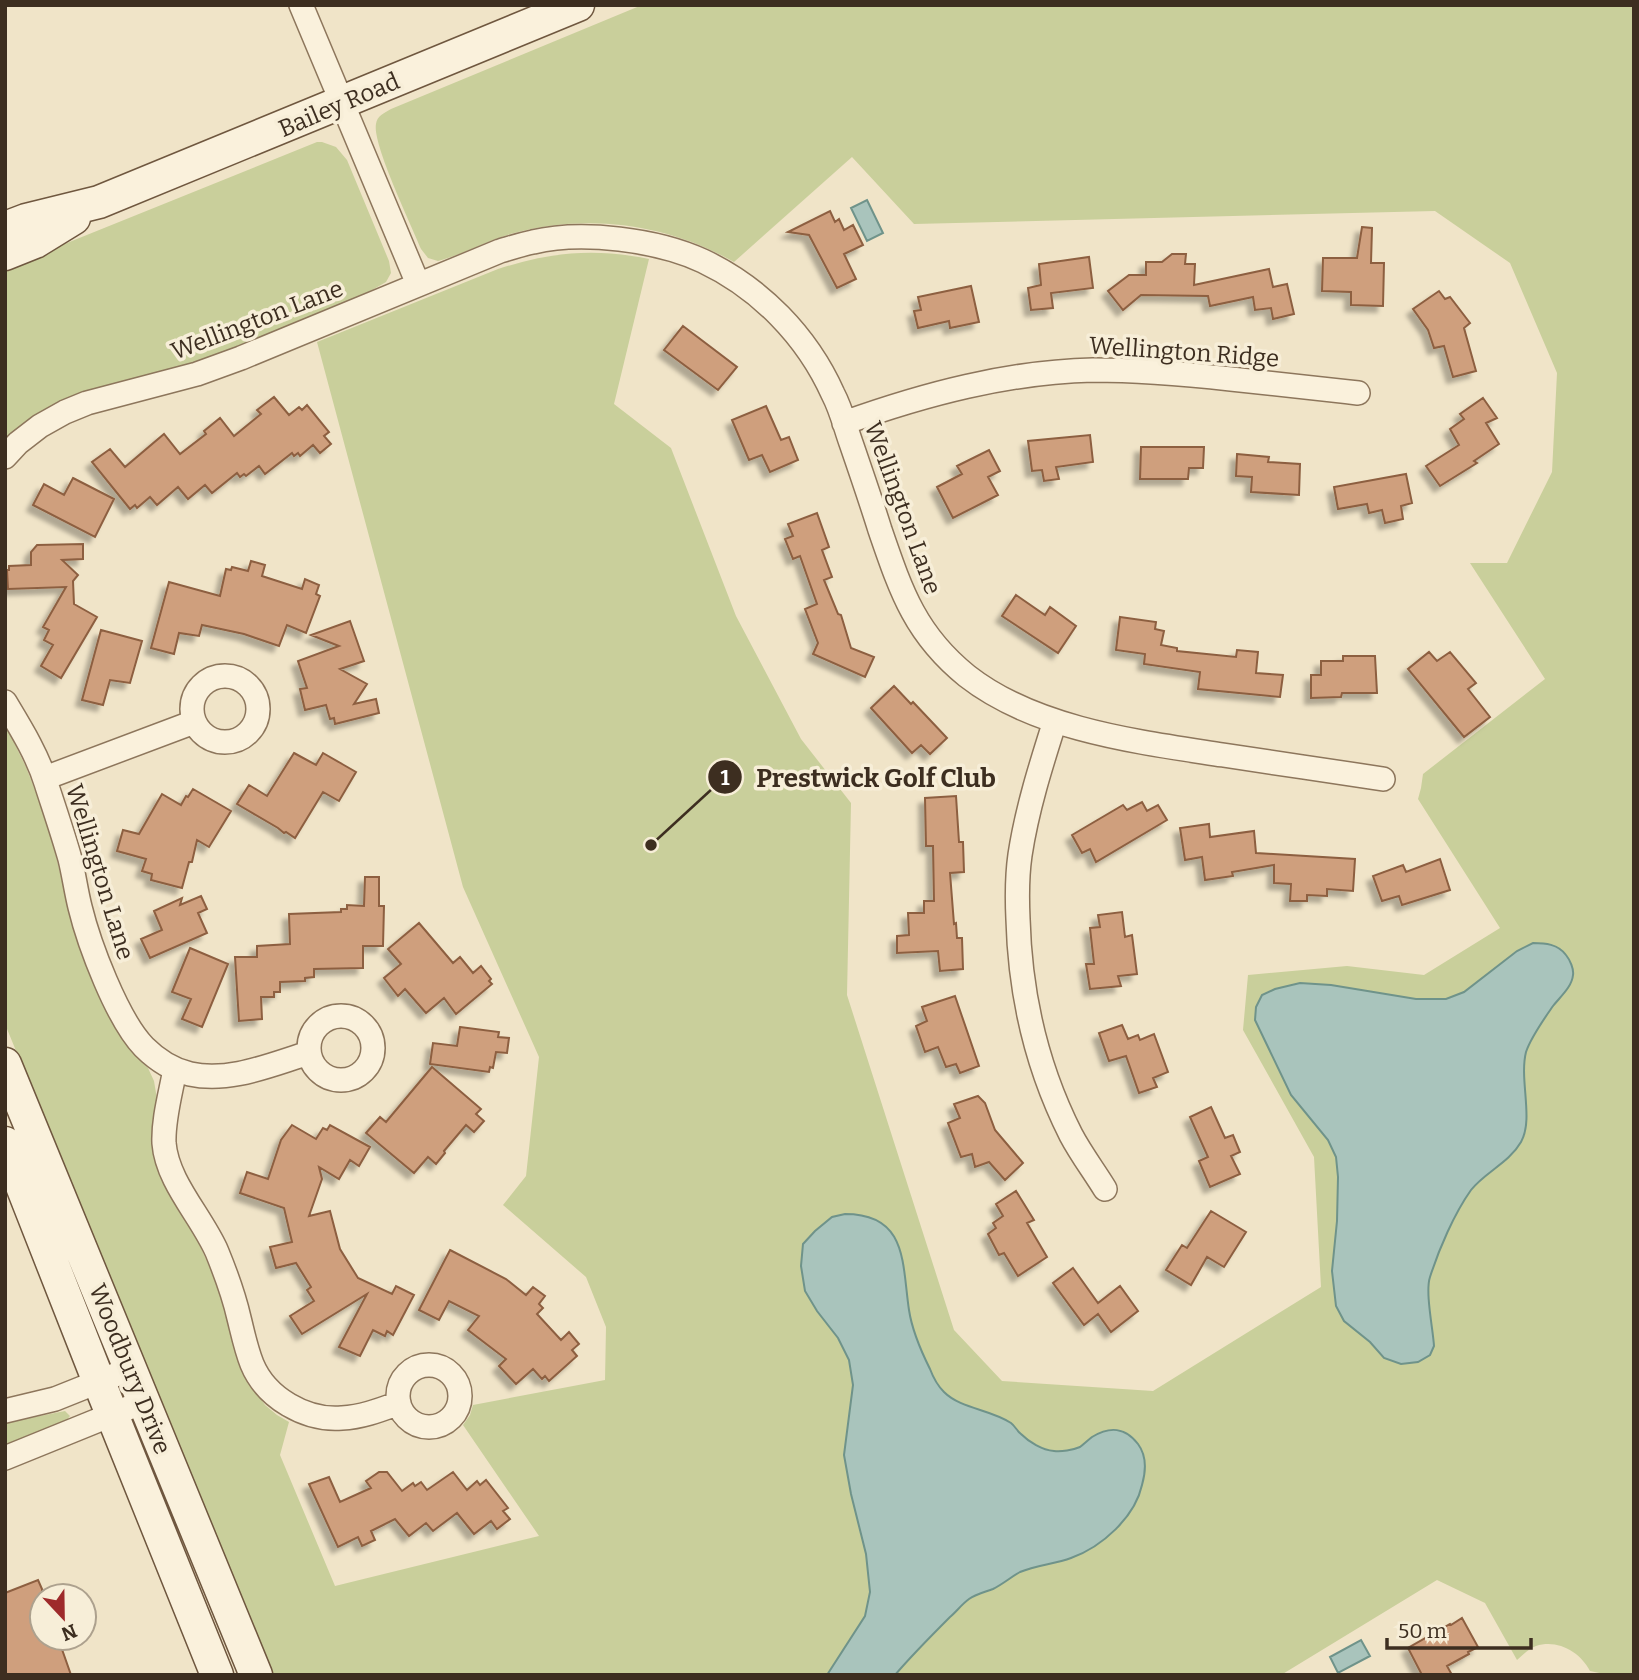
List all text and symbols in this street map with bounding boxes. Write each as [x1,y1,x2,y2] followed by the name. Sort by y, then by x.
[274,67,404,143] street label: Bailey Road
[167,274,347,366] street label: Wellington Lane
[1088,331,1280,373] street label: Wellington Ridge
[859,418,947,598] street label: Wellington Lane
[707,754,1010,801] callout: Prestwick Golf Club
[756,763,996,794] text: Prestwick Golf Club
[720,765,730,791] text: 1
[60,781,140,963] street label: Wellington Lane
[83,1280,177,1458] street label: Woodbury Drive
[28,1582,98,1652] north arrow
[1387,1606,1530,1650] scale bar
[1398,1618,1447,1644] text: 50 m
[58,1619,80,1646] text: N

